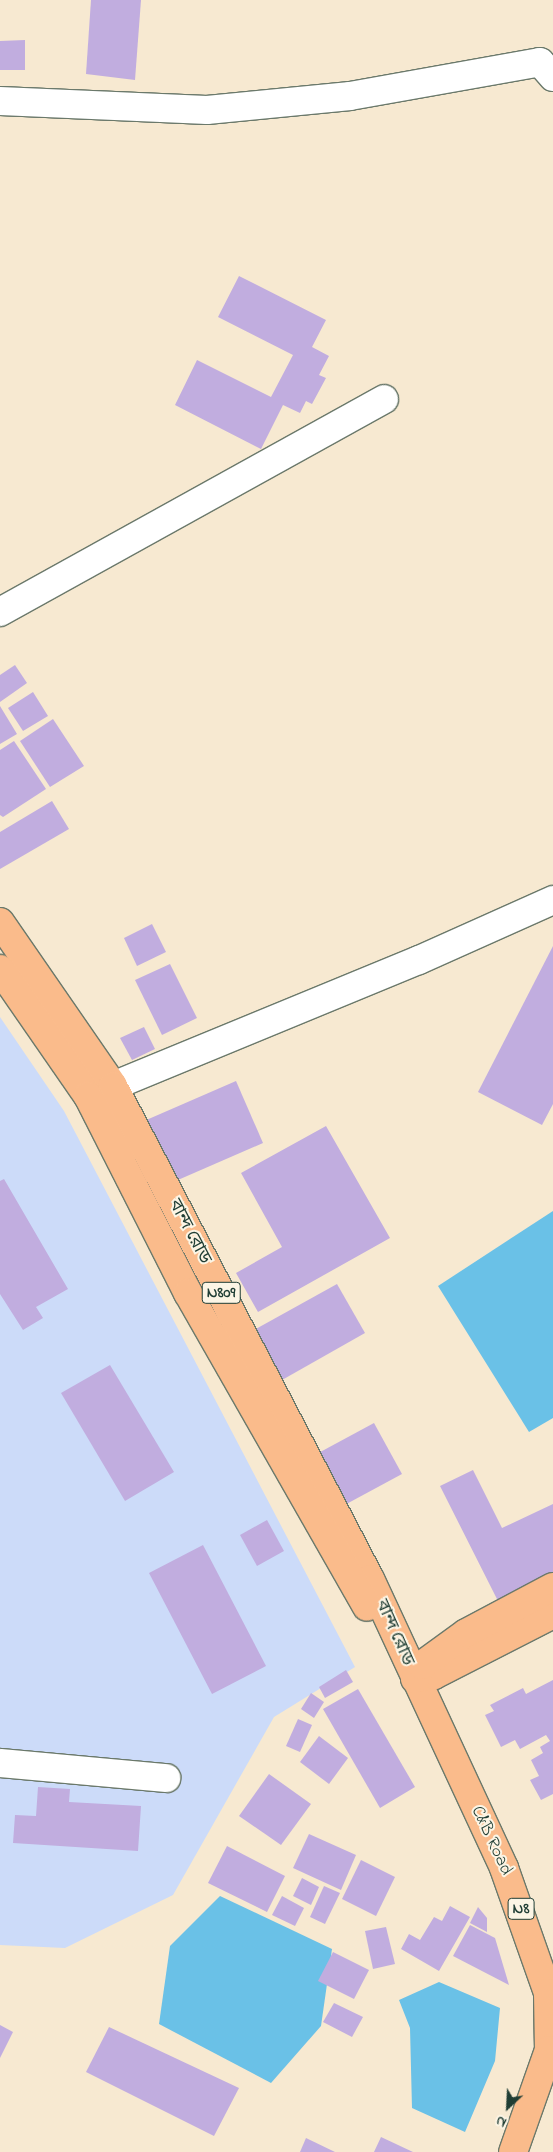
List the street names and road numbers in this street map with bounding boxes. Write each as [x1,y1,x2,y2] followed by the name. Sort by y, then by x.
[163,1196,215,1268] street label: বান্দ রোড
[201,1280,241,1306] road number: N809
[370,1597,418,1669] street label: বান্দ রোড
[466,1803,516,1879] street label: C&B Road
[507,1896,535,1922] road number: N8

